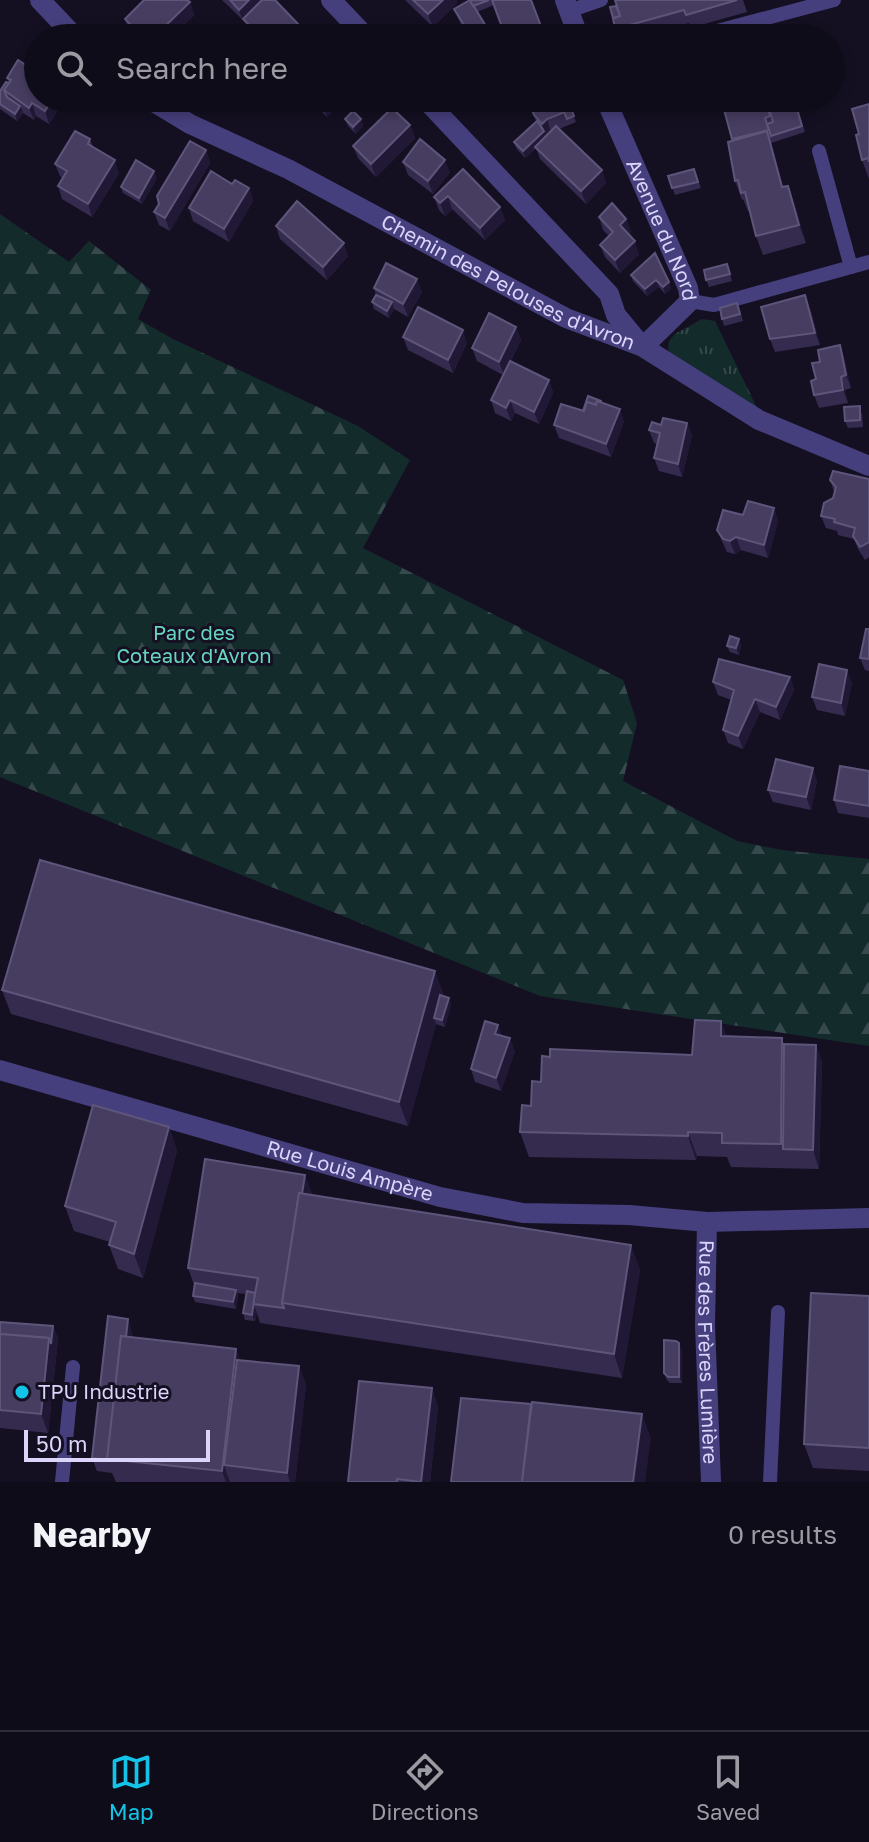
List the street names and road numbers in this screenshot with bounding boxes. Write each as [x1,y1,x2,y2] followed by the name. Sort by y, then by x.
[622,155,703,302] street label: Avenue du Nord
[378,208,639,354] street label: Chemin des Pelouses d'Avron
[264,1135,436,1205] street label: Rue Louis Ampère
[694,1240,723,1465] street label: Rue des Frères Lumière

